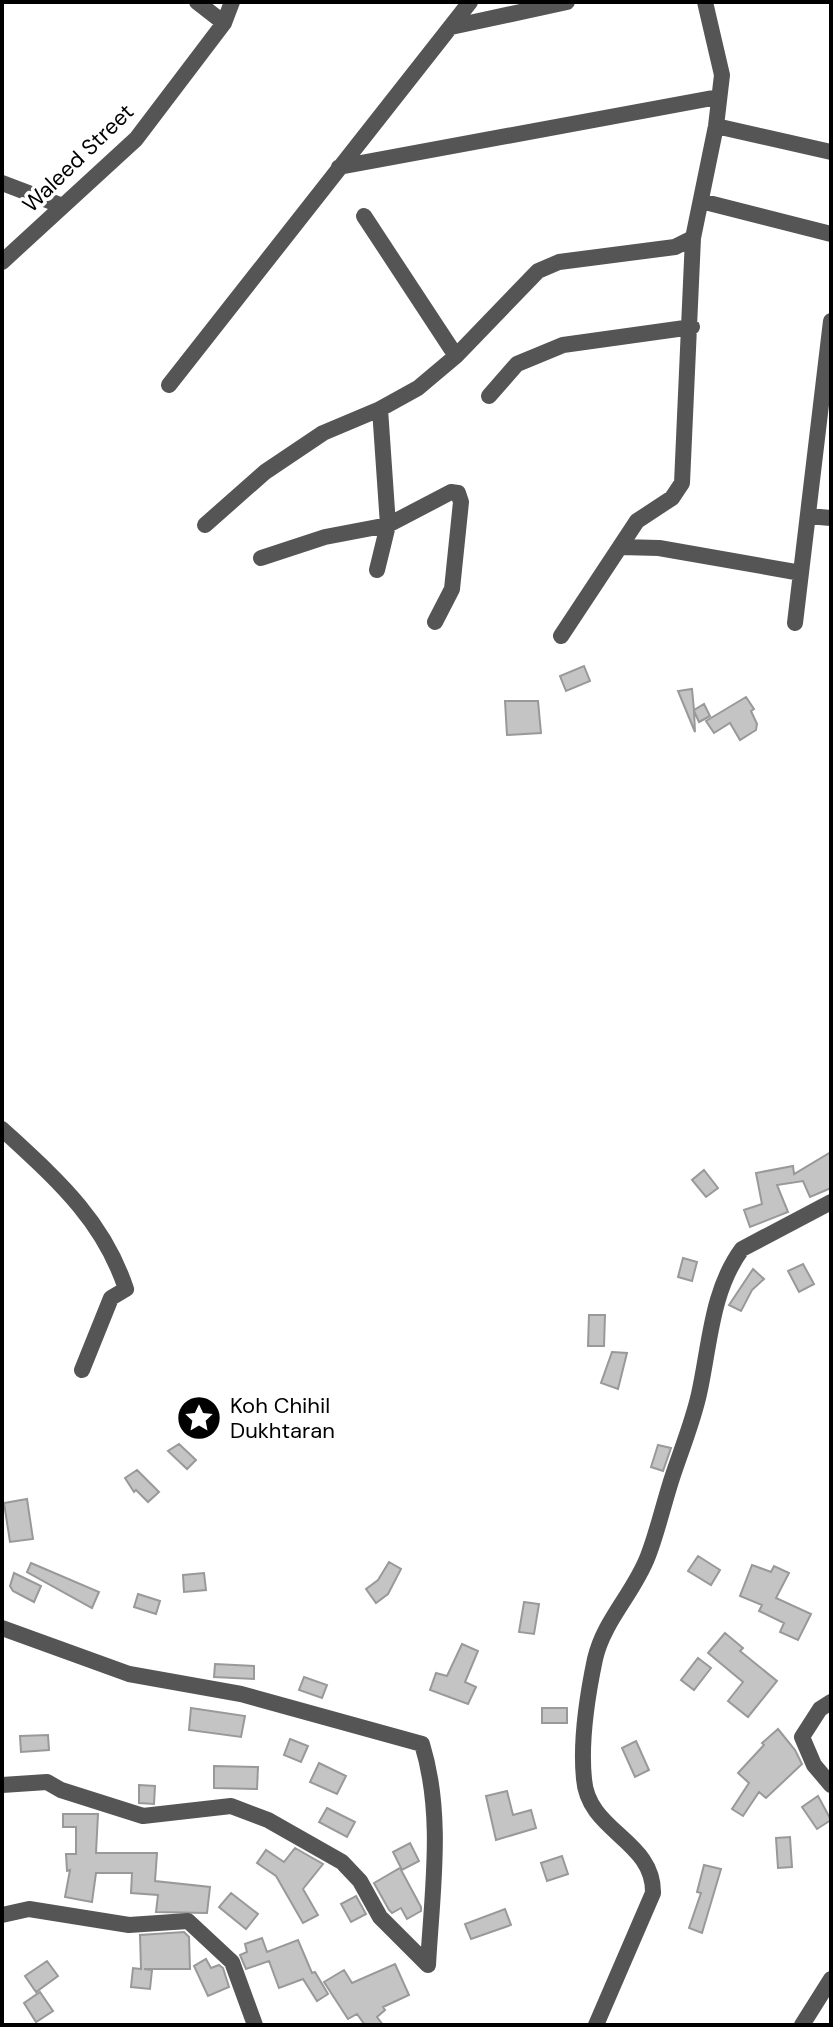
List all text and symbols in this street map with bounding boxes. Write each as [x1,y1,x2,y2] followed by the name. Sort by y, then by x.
[16,98,140,218] street label: Waleed Street
[230,1391,335,1445] place label: Koh Chihil Dukhtaran
[175,1394,223,1442] place icon: Koh Chihil Dukhtaran

